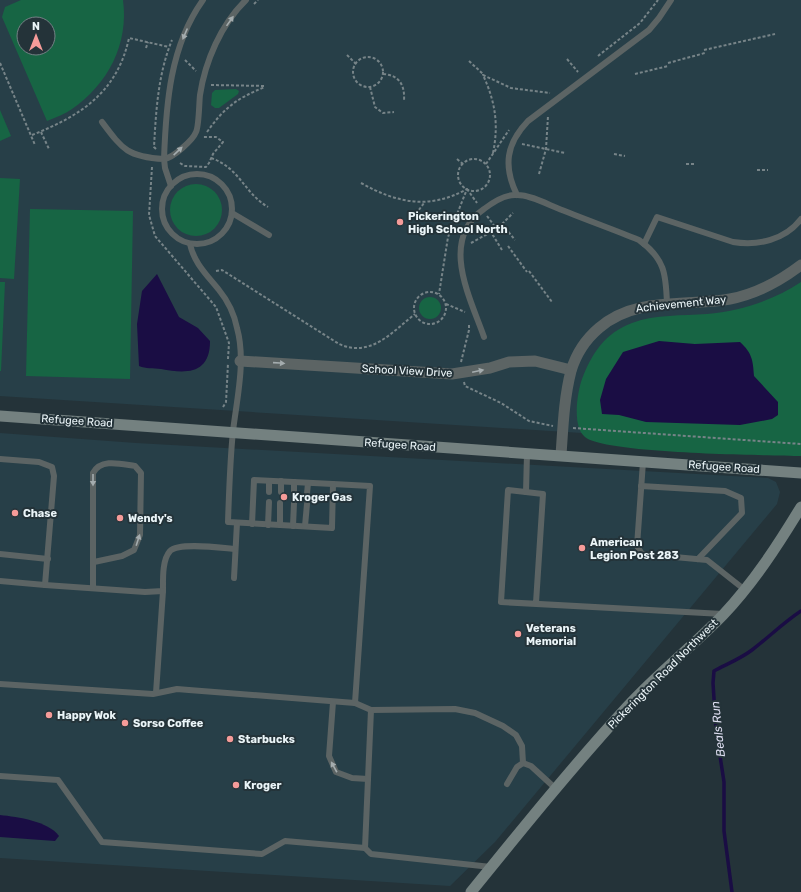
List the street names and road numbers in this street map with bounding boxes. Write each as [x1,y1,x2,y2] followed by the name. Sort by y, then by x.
[635,293,727,315] street label: Achievement Way
[361,362,453,380] street label: School View Drive
[41,412,113,430] street label: Refugee Road
[364,436,436,454] street label: Refugee Road
[688,458,760,476] street label: Refugee Road
[605,616,721,732] street label: Pickerington Road Northwest

